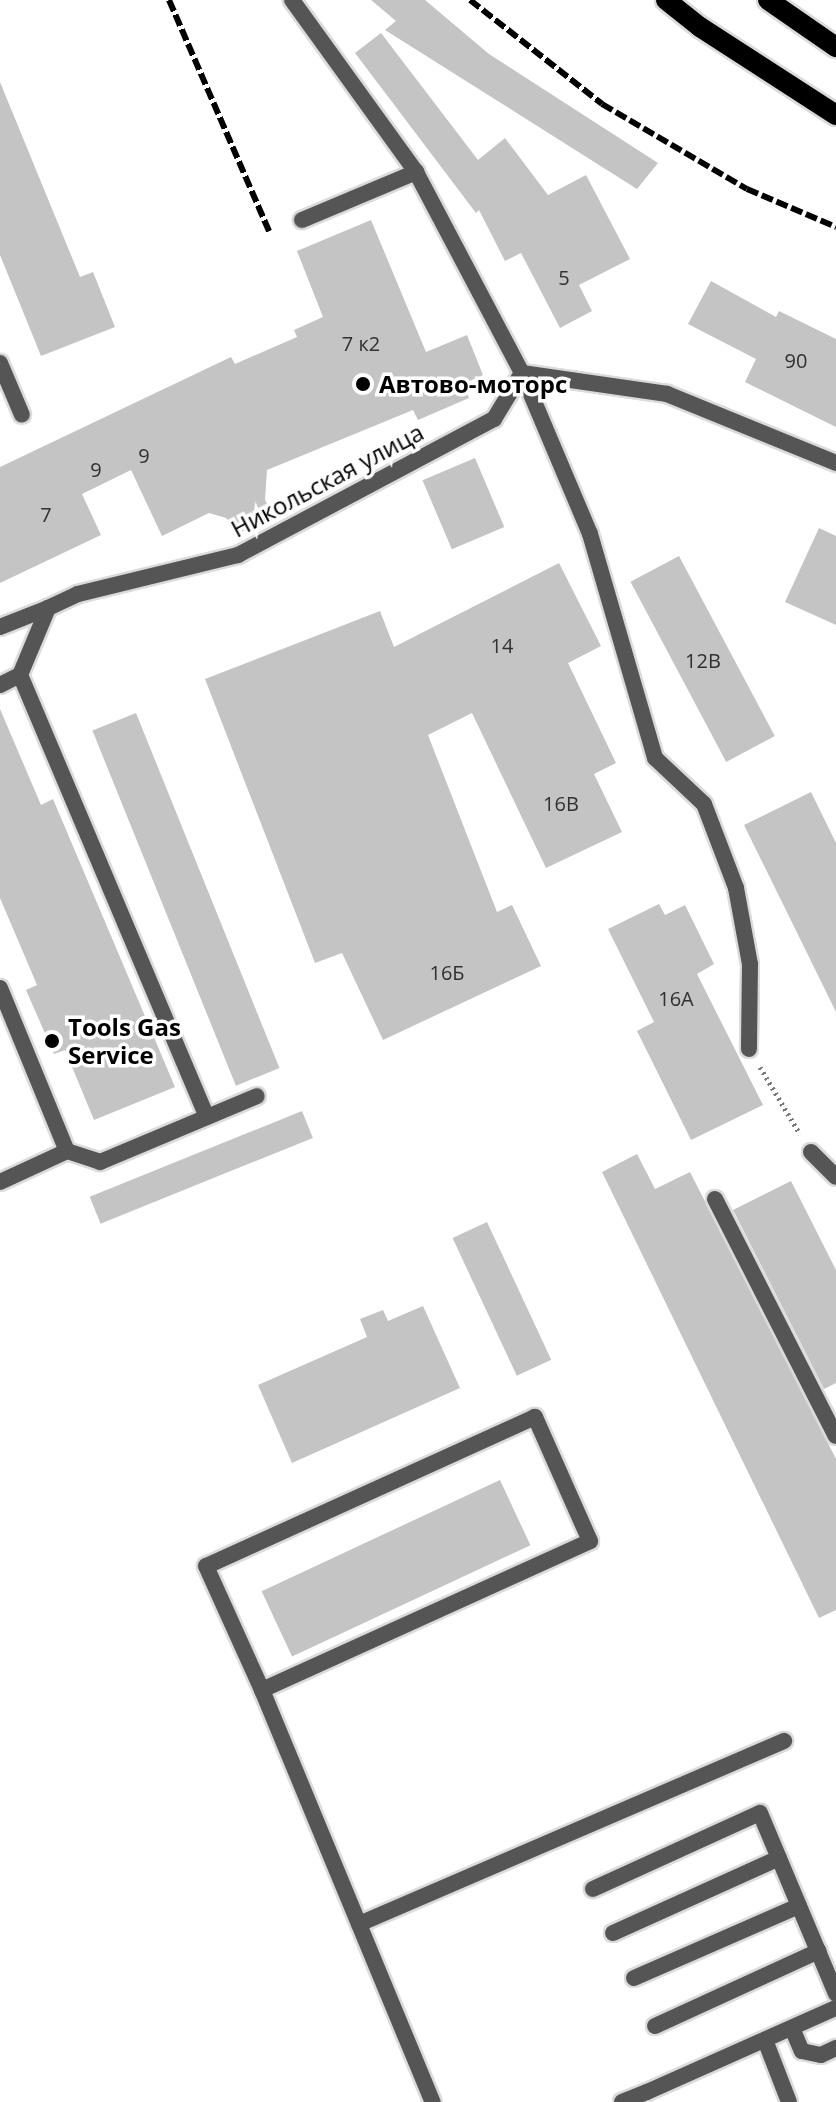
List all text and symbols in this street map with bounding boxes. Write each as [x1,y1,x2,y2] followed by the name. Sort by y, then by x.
[558,265,570,289] house number: 5
[342,331,380,355] house number: 7 к2
[785,348,807,372] house number: 90
[379,370,567,398] place label: Автово-моторс
[354,375,372,393] marker: Автово-моторс
[226,417,428,543] street label: Никольская улица
[138,443,150,467] house number: 9
[90,457,102,481] house number: 9
[40,502,52,526] house number: 7
[491,633,513,657] house number: 14
[685,648,721,672] house number: 12В
[543,791,579,815] house number: 16В
[429,960,465,984] house number: 16Б
[658,986,694,1010] house number: 16А
[68,1013,181,1069] place label: Tools Gas Service
[43,1032,61,1050] marker: Tools Gas Service

